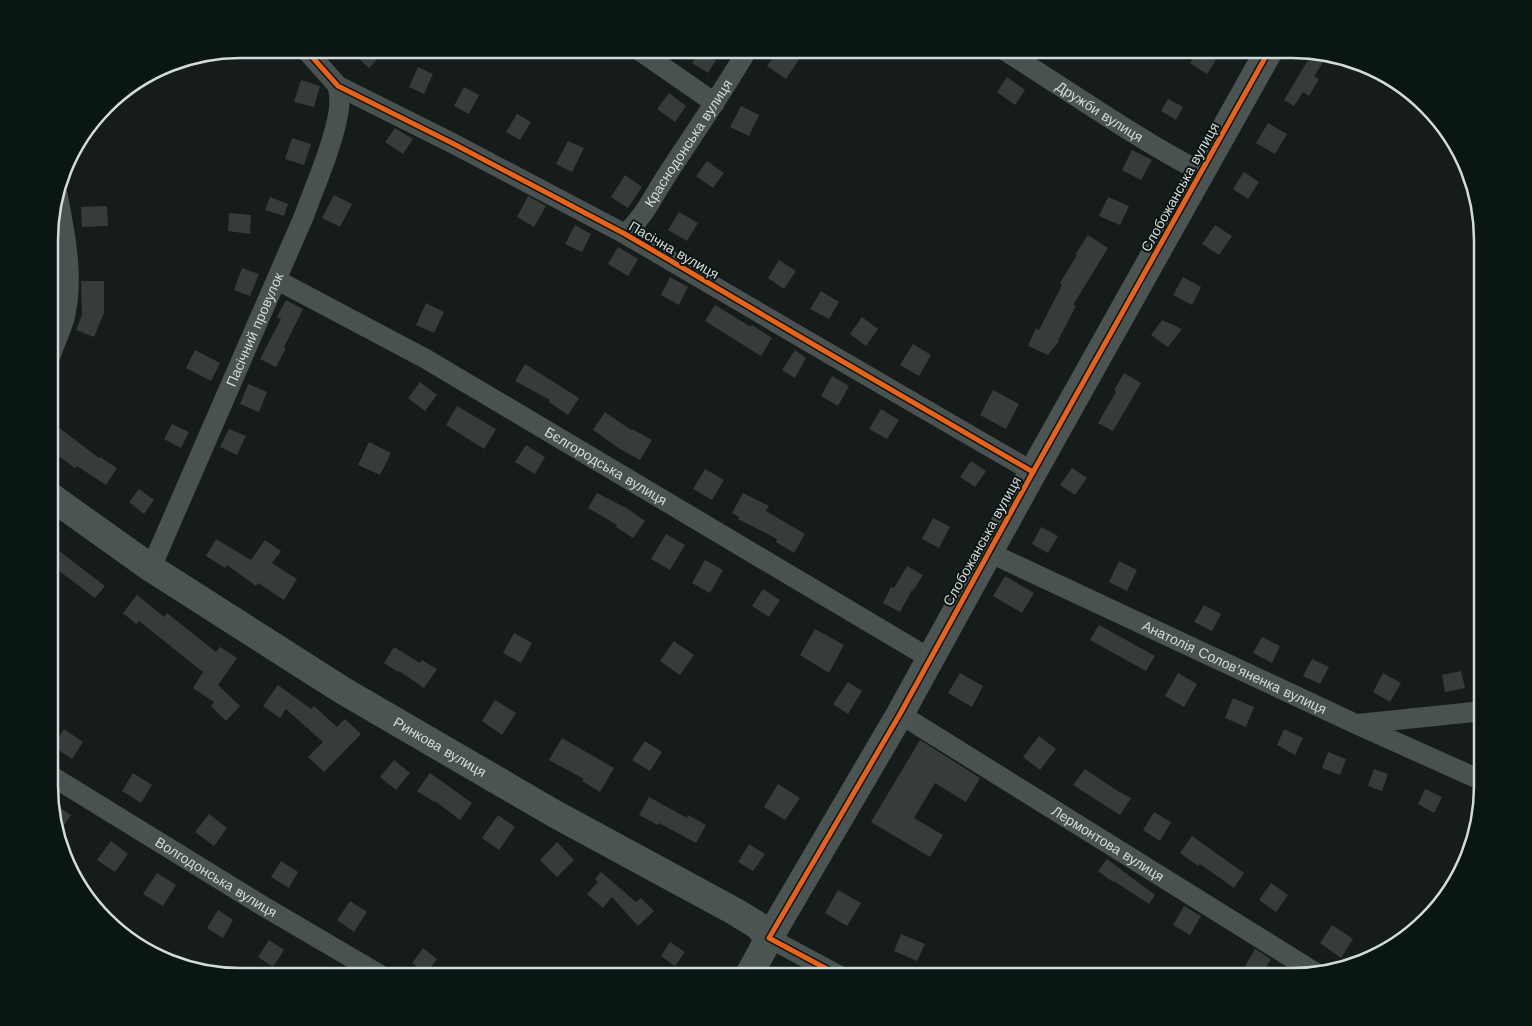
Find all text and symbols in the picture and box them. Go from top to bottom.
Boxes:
street label: Краснодонська вулиця [641,76,735,210]
street label: Дружби вулиця [1053,78,1146,145]
street label: Слобожанська вулиця [1138,120,1222,254]
street label: Пасічна вулиця [626,218,722,282]
street label: Пасічний провулок [223,269,287,389]
street label: Бєлгородська вулиця [542,423,670,508]
street label: Слобожанська вулиця [940,474,1024,608]
street label: Анатолія Солов'яненка вулиця [1140,617,1329,717]
street label: Ринкова вулиця [391,714,489,780]
street label: Лермонтова вулиця [1049,803,1167,884]
street label: Волгодонська вулиця [152,834,280,920]

